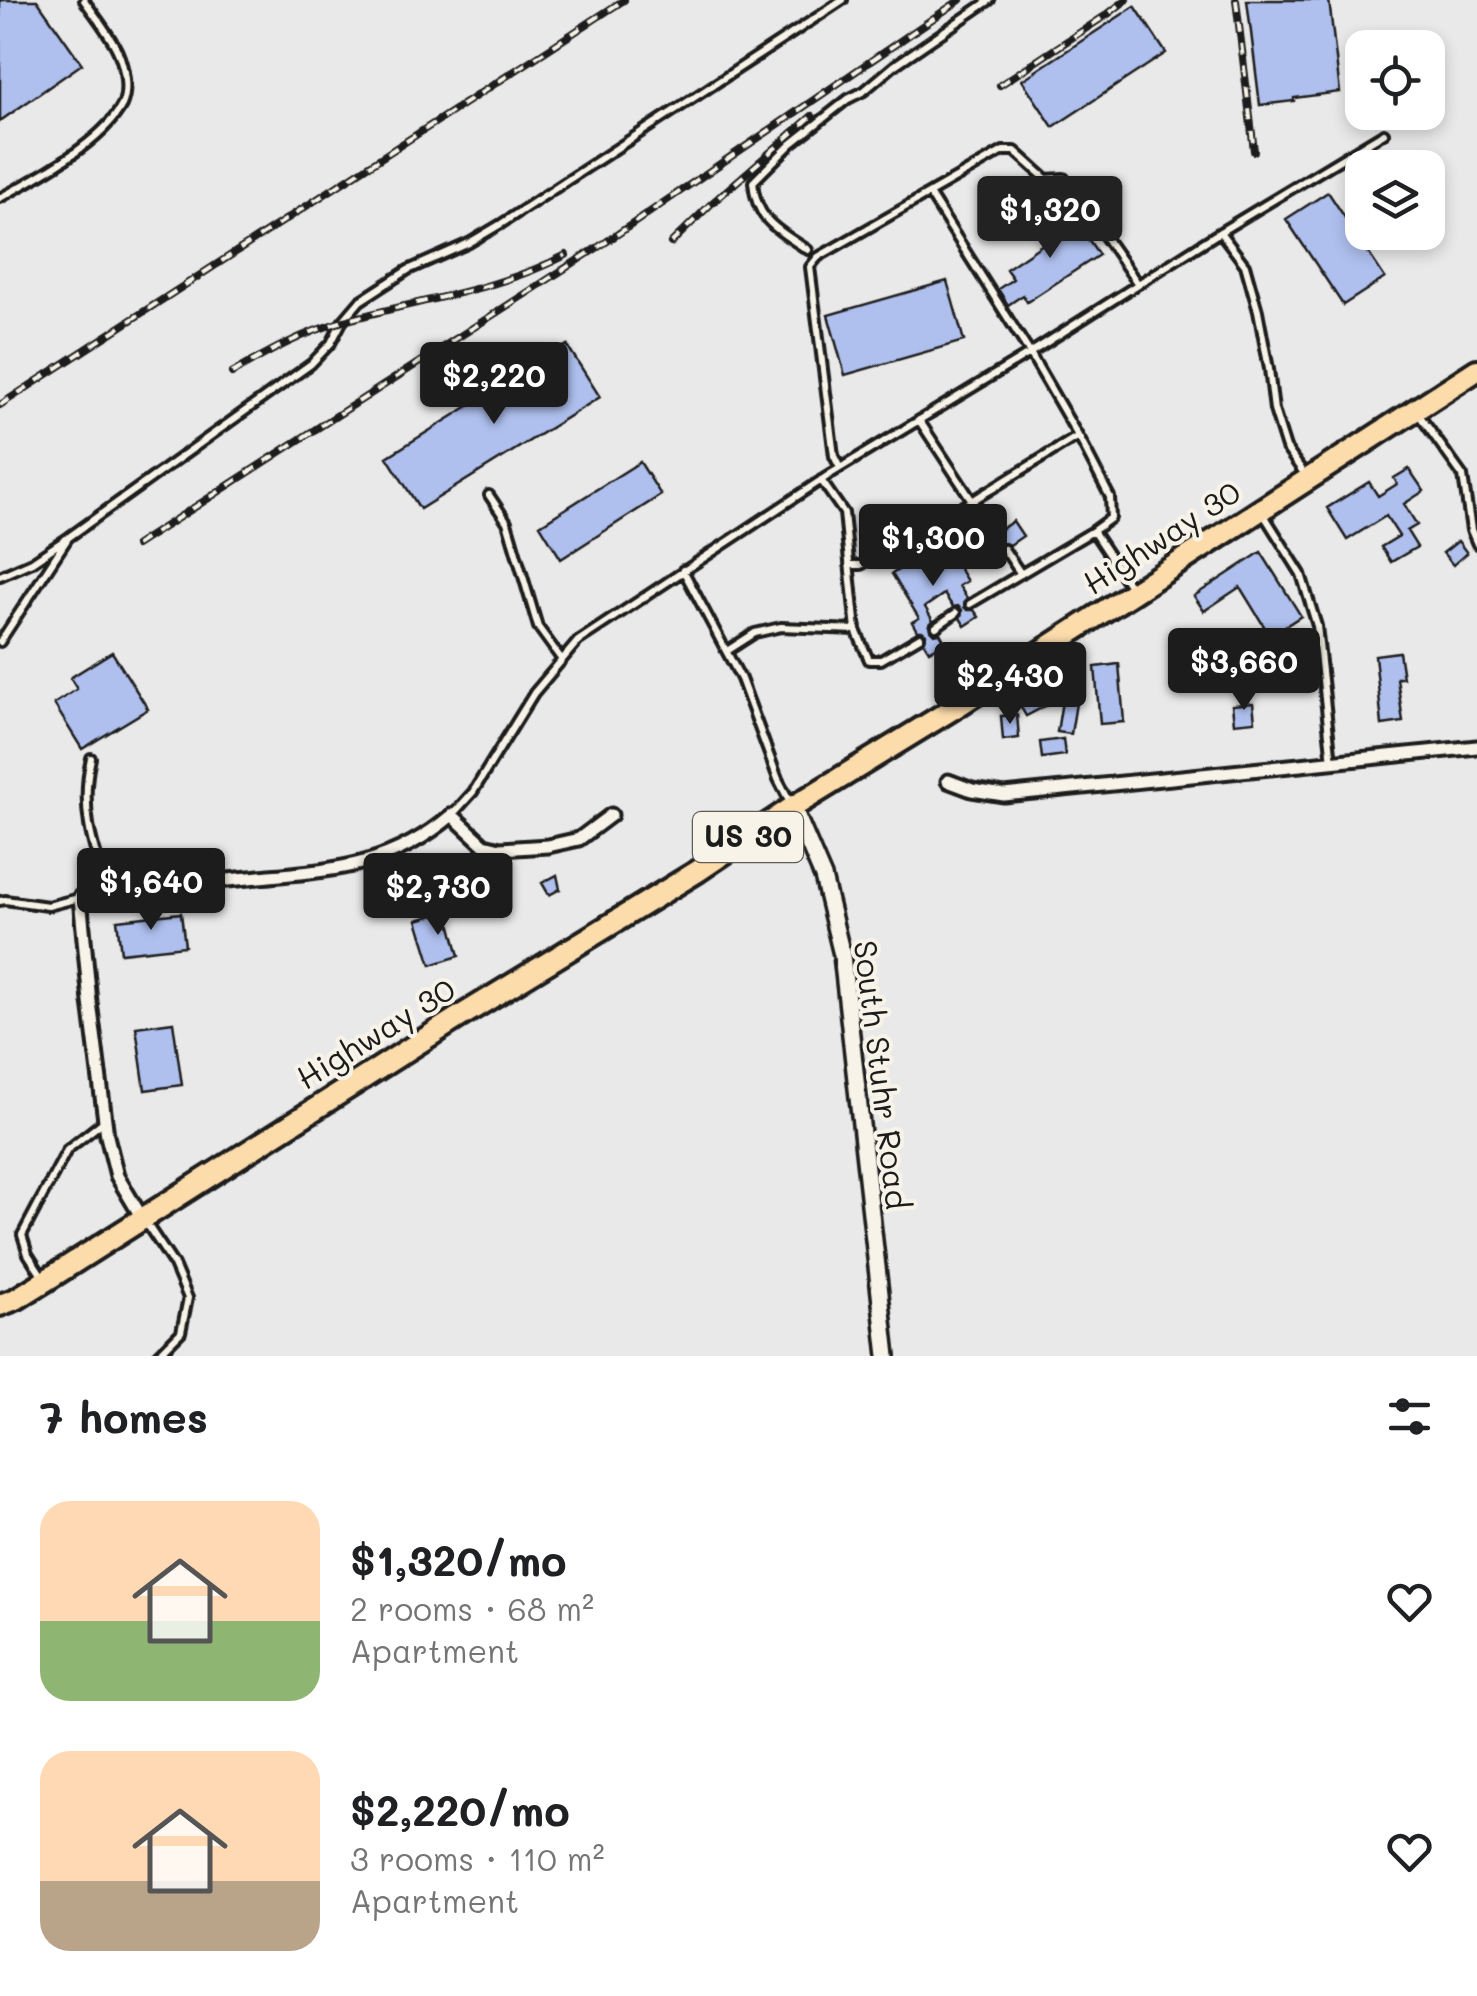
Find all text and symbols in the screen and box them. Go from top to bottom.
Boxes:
map controls [1345,30,1445,250]
button: locate [1345,30,1445,130]
button: layers [1345,150,1445,250]
pin: $1,320 [969,176,1131,261]
text: $1,320 [999,187,1101,229]
pin: $2,220 [413,342,575,427]
text: $2,220 [442,353,546,395]
street label: Highway 30 [1074,470,1248,604]
pin: $1,300 [852,504,1014,589]
text: $1,300 [881,515,985,557]
pin: $3,660 [1163,628,1325,713]
text: $3,660 [1190,639,1298,681]
pin: $2,430 [929,642,1091,727]
text: $2,430 [956,653,1064,695]
road number: US 30 [693,812,803,862]
pin: $1,640 [70,848,232,933]
pin: $2,730 [357,853,519,938]
text: $1,640 [99,859,203,901]
text: $2,730 [385,864,491,906]
street label: South Stuhr Road [846,938,920,1212]
street label: Highway 30 [288,967,463,1099]
text: 7 homes [40,1389,208,1444]
icon: filters [1382,1389,1437,1444]
text: $1,320/mo [350,1532,567,1587]
icon: home [120,1541,240,1661]
icon: heart [1382,1574,1437,1629]
text: 2 rooms · 68 m² [350,1587,594,1629]
text: Apartment [350,1629,519,1671]
text: $2,220/mo [350,1782,570,1837]
icon: home [120,1791,240,1911]
icon: heart [1382,1824,1437,1879]
text: 3 rooms · 110 m² [350,1837,605,1879]
text: Apartment [350,1879,519,1921]

